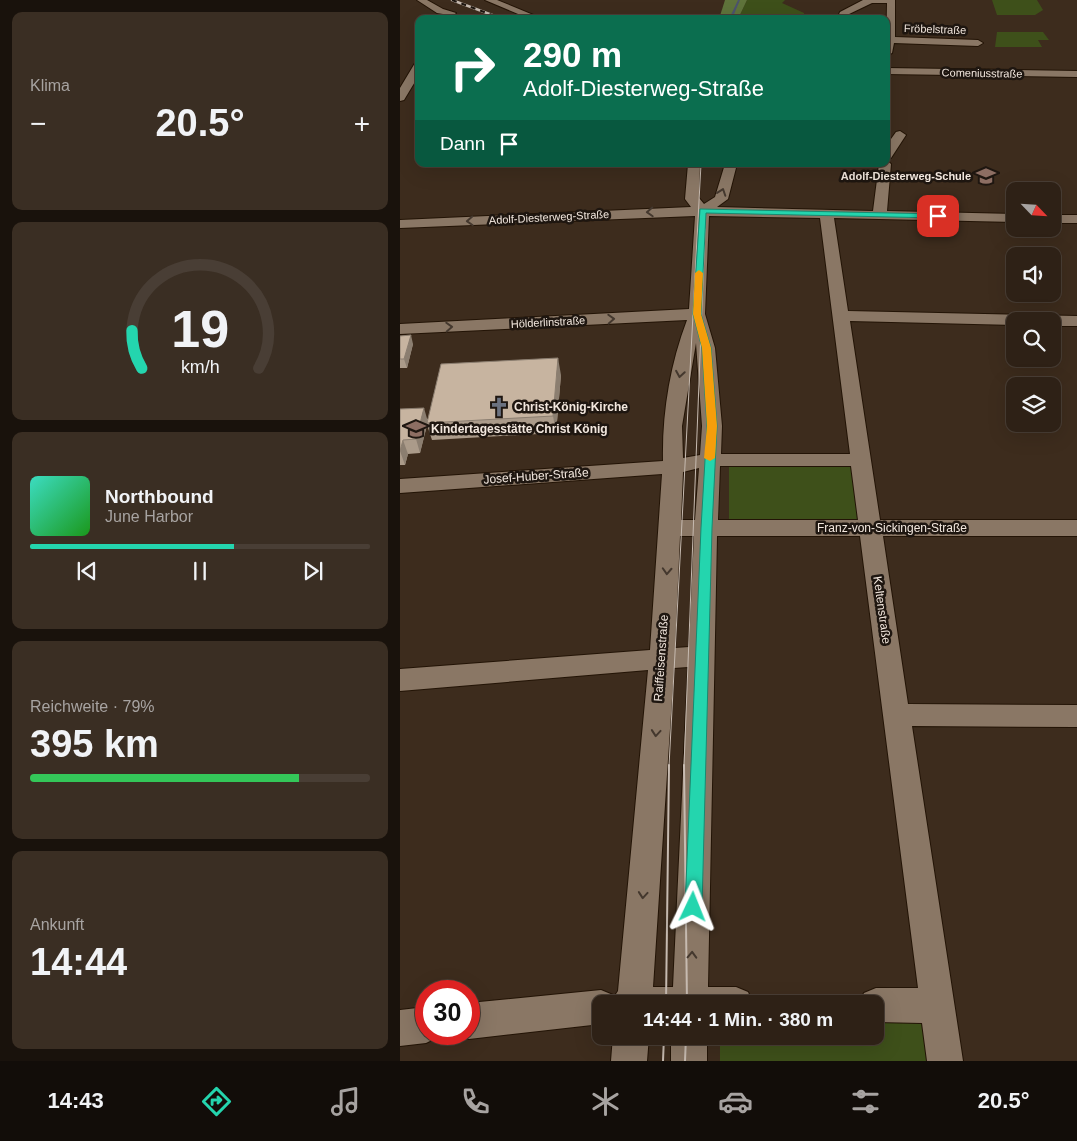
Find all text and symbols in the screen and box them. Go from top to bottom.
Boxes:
street label: Fröbelstraße [904,22,966,36]
icon: right [440,35,505,100]
text: 290 m [523,35,622,74]
street label: Comeniusstraße [942,66,1022,80]
text: Adolf-Diesterweg-Straße [523,76,764,101]
text: Klima [30,77,70,94]
text: 20.5° [155,102,245,144]
text: − [30,108,46,139]
text: + [354,108,370,139]
icon: arrive [495,130,523,158]
text: Dann [440,133,485,154]
school or university icon: Adolf-Diesterweg-Schule [975,165,997,187]
place label: Adolf-Diesterweg-Schule [841,170,971,182]
north arrow [1006,182,1061,238]
map controls [1006,182,1061,432]
one-way arrow [717,188,727,196]
pin [917,195,959,237]
icon: arrive [924,202,952,230]
one-way arrow [645,207,653,218]
street label: Adolf-Diesterweg-Straße [489,208,609,226]
one-way arrow [466,215,474,226]
button: sound [1006,247,1061,302]
text: 19 [171,300,229,358]
button: search [1006,312,1061,367]
one-way arrow [607,313,615,324]
street label: Hölderlinstraße [510,314,586,330]
one-way arrow [445,321,453,332]
text: km/h [181,357,219,377]
one-way arrow [676,370,686,379]
button: layers [1006,377,1061,432]
church icon: Christ-König-Kirche [488,396,510,418]
place label: Christ-König-Kirche [514,400,628,414]
school or university icon: Kindertagesstätte Christ König [405,418,427,440]
place label: Kindertagesstätte Christ König [431,422,608,436]
street label: Josef-Huber-Straße [483,465,589,487]
text: Northbound [105,486,214,507]
text: June Harbor [105,508,193,525]
street label: Franz-von-Sickingen-Straße [817,521,967,535]
icon: previous [73,557,101,585]
icon: pause [186,557,214,585]
icon: next [299,557,327,585]
one-way arrow [661,567,672,575]
street label: Keltenstraße [870,575,894,645]
street label: Raiffeisenstraße [651,614,671,702]
text: Reichweite · 79% [30,698,155,715]
text: 395 km [30,723,159,765]
one-way arrow [651,729,662,737]
position arrow [666,880,718,932]
one-way arrow [637,891,648,899]
text: Ankunft [30,916,84,933]
text: 14:44 [30,941,127,983]
one-way arrow [687,950,697,958]
speed limit sign: 30 [415,980,480,1045]
text: 14:44 · 1 Min. · 380 m [643,1009,833,1030]
icon: directions [199,1084,234,1119]
icon: music [328,1084,363,1119]
icon: phone [458,1084,493,1119]
icon: climate [588,1084,623,1119]
icon: car [718,1084,753,1119]
icon: filters [848,1084,883,1119]
text: 14:43 [47,1088,104,1113]
text: 20.5° [978,1088,1029,1113]

